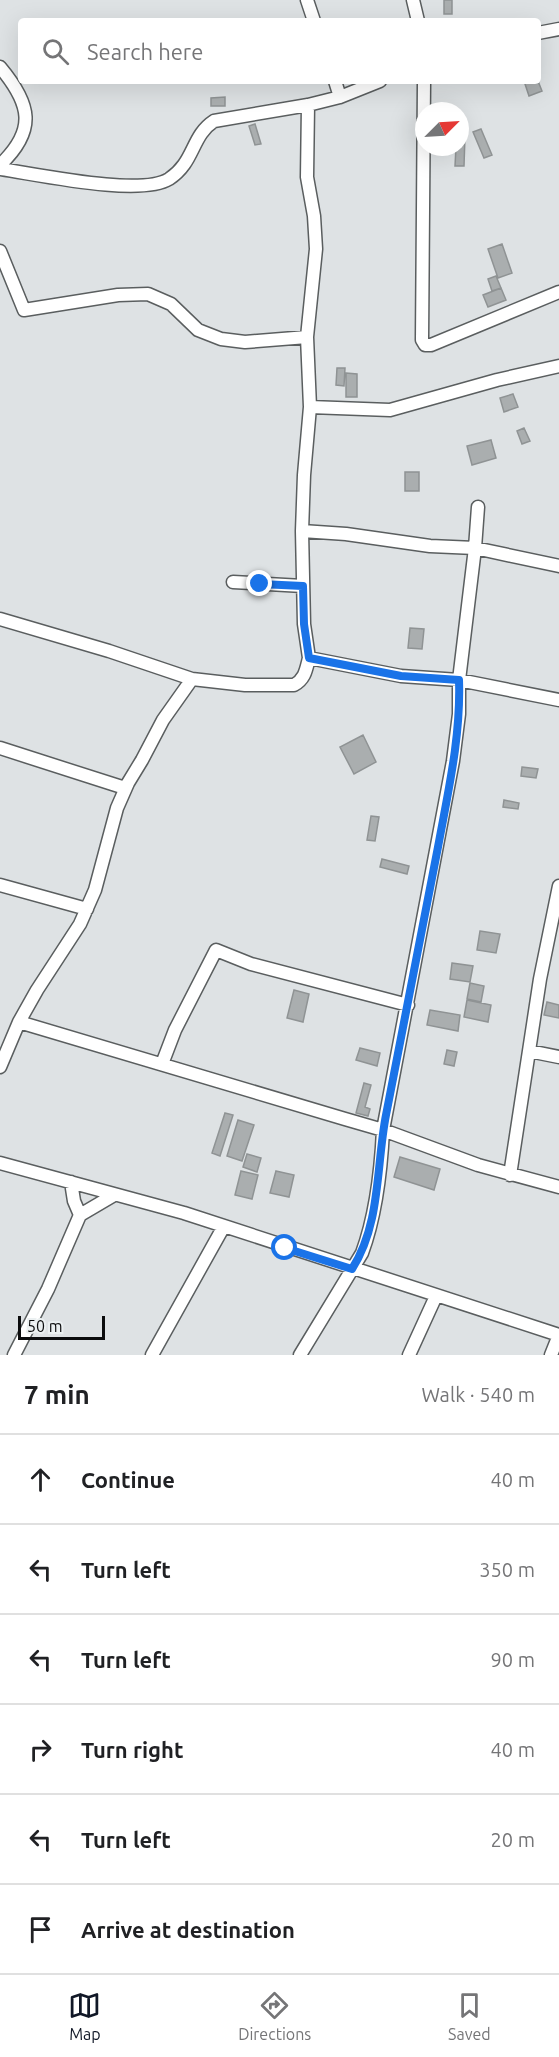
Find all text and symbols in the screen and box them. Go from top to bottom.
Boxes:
search box [18,18,541,84]
icon: search [39,35,72,68]
text: Search here [87,39,203,64]
north arrow [415,102,469,156]
route end [246,570,272,596]
route start [271,1234,297,1260]
scale bar [18,1313,105,1340]
text: 50 m [27,1317,63,1335]
text: 7 min [24,1380,90,1409]
text: Walk · 540 m [422,1383,535,1406]
icon: ahead [24,1463,57,1496]
text: Continue [81,1467,175,1492]
text: 40 m [491,1468,535,1491]
icon: left [24,1553,57,1586]
text: Turn left [81,1557,171,1582]
text: 350 m [479,1558,535,1581]
icon: left [24,1643,57,1676]
text: Turn left [81,1647,171,1672]
text: 90 m [491,1648,535,1671]
icon: right [24,1733,57,1766]
text: Turn right [81,1737,183,1762]
text: 40 m [491,1738,535,1761]
icon: left [24,1823,57,1856]
text: Turn left [81,1827,171,1852]
text: 20 m [491,1828,535,1851]
icon: arrive [24,1913,57,1946]
text: Arrive at destination [81,1917,295,1942]
tab: Map [68,1989,101,2043]
tab: Directions [238,1989,311,2043]
tab: Saved [448,1989,491,2043]

